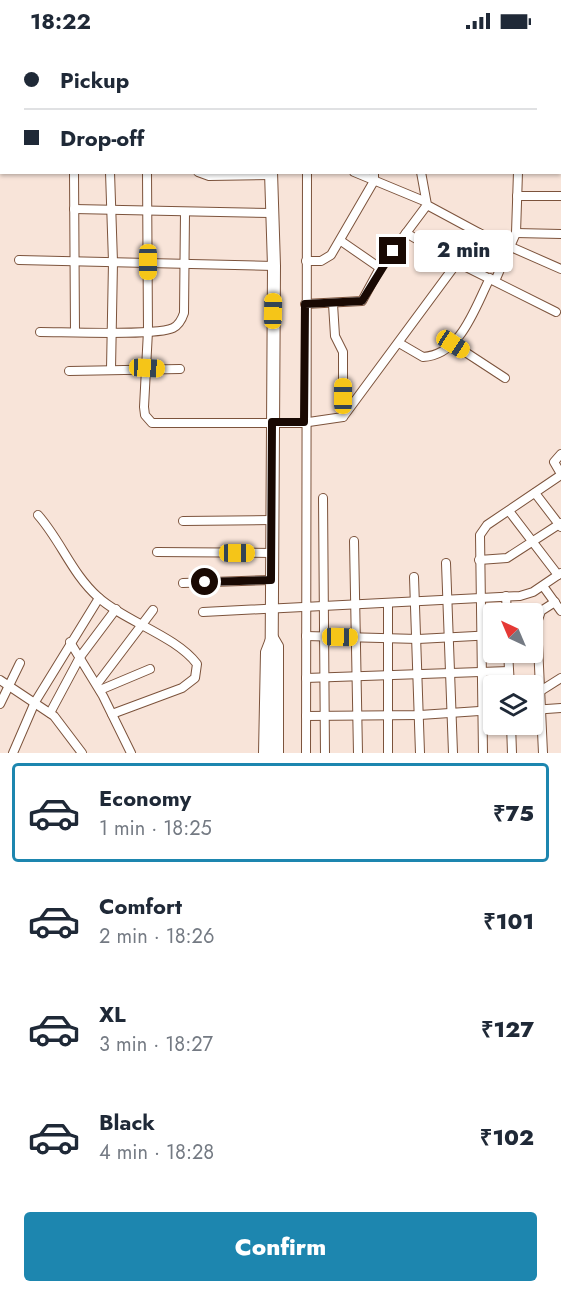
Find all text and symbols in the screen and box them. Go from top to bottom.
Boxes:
text: 18:22 [30,5,91,37]
text: Pickup [60,64,129,96]
text: Drop-off [60,122,144,154]
callout: 2 min [414,230,513,272]
text: 2 min [437,236,490,265]
route end [379,237,406,264]
car [139,244,157,280]
car [264,293,282,329]
car [433,327,473,361]
car [129,358,165,378]
car [334,378,352,414]
car [219,544,255,562]
route start [191,568,218,595]
north arrow [483,603,543,663]
map controls [483,603,543,735]
car [322,628,358,646]
button: layers [483,675,543,735]
text: Economy [99,782,191,814]
icon: car [27,786,81,840]
text: ₹75 [493,797,534,829]
text: 1 min · 18:25 [99,814,212,843]
text: Comfort [99,890,182,922]
icon: car [27,894,81,948]
text: ₹101 [483,905,534,937]
text: 2 min · 18:26 [99,922,215,951]
text: XL [99,998,126,1030]
icon: car [27,1002,81,1056]
text: ₹127 [481,1013,534,1045]
text: 3 min · 18:27 [99,1030,213,1059]
text: Black [99,1106,155,1138]
icon: car [27,1110,81,1164]
text: ₹102 [480,1121,534,1153]
text: 4 min · 18:28 [99,1138,214,1167]
button: Confirm [24,1212,537,1281]

